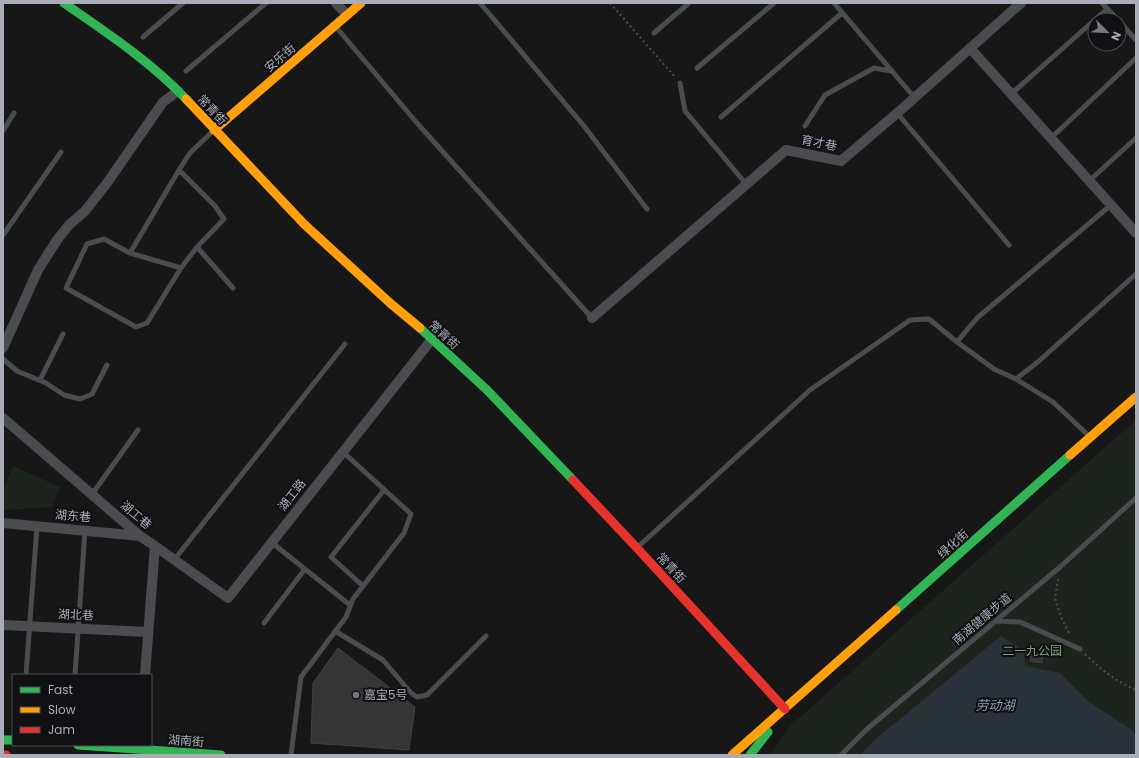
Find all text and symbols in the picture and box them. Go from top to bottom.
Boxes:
north arrow [1087,12,1127,52]
text: N [1107,29,1125,43]
street label: 安乐街 [261,39,299,76]
street label: 常青街 [194,91,231,129]
street label: 育才巷 [800,131,838,154]
street label: 常青街 [425,316,463,353]
street label: 湖工路 [274,475,309,514]
street label: 湖工巷 [117,497,156,533]
street label: 湖东巷 [54,505,92,526]
street label: 绿化街 [934,525,972,562]
street label: 常青街 [653,549,690,587]
street label: 南湖健康步道 [949,589,1015,648]
street label: 湖北巷 [58,605,94,624]
park label: 二一九公园 [1002,642,1062,659]
legend [12,674,152,746]
text: Fast [48,681,73,698]
place label: 嘉宝5号 [364,686,408,703]
marker: 嘉宝5号 [351,690,361,700]
water label: 劳动湖 [975,696,1016,715]
text: Slow [48,701,76,718]
text: Jam [48,721,75,738]
street label: 湖南街 [167,731,205,750]

